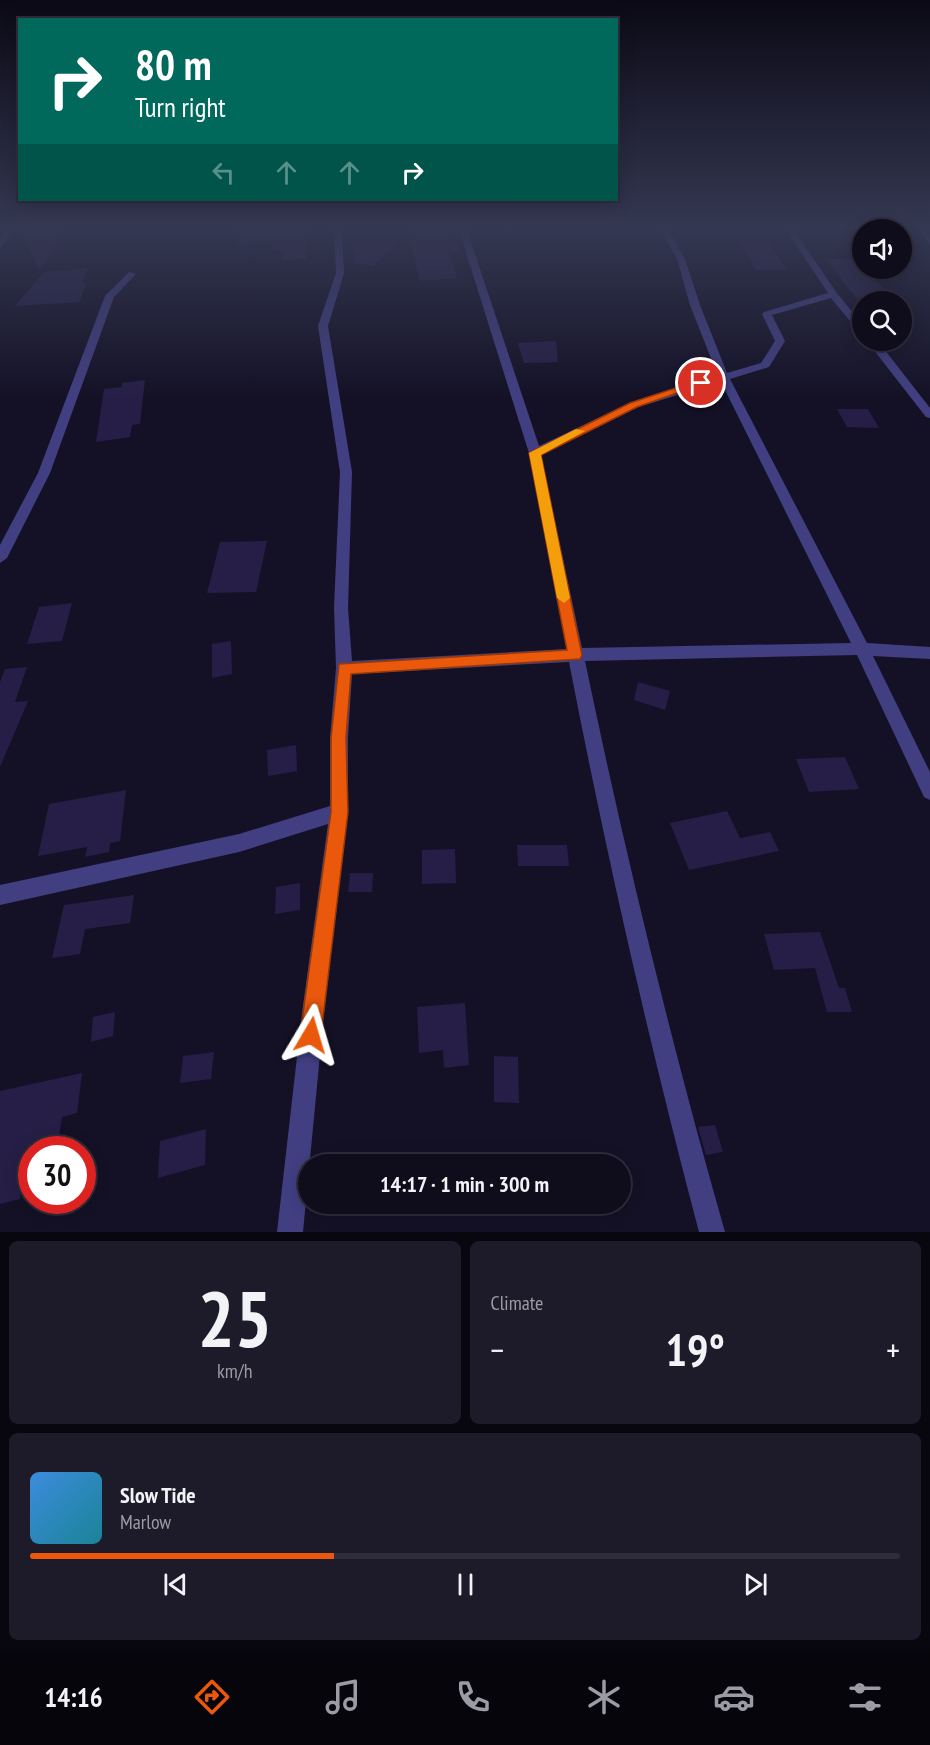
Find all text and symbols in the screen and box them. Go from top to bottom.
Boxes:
text: 80 m [135,37,212,92]
icon: right [36,42,114,120]
text: Turn right [135,90,226,124]
icon: left [207,156,240,189]
icon: ahead [270,156,303,189]
icon: ahead [333,156,366,189]
icon: right [396,156,429,189]
map controls [852,219,912,351]
button: sound [852,219,912,279]
button: search [852,291,912,351]
pin [675,357,726,408]
icon: arrive [684,366,717,399]
position arrow [279,1003,343,1067]
speed limit sign: 30 [18,1136,96,1214]
text: 14:17 · 1 min · 300 m [380,1170,549,1198]
text: 25 [197,1268,272,1369]
text: Climate [491,1290,543,1316]
text: 19° [666,1320,725,1378]
text: − [491,1328,504,1371]
text: + [886,1328,900,1371]
text: km/h [217,1358,252,1384]
text: Slow Tide [120,1481,196,1509]
text: Marlow [120,1509,171,1535]
icon: previous [159,1568,192,1601]
icon: pause [449,1568,482,1601]
icon: next [739,1568,772,1601]
icon: directions [191,1676,233,1718]
icon: music [322,1676,364,1718]
icon: phone [452,1676,494,1718]
icon: climate [583,1676,625,1718]
icon: car [713,1676,755,1718]
icon: filters [844,1676,886,1718]
text: 14:16 [44,1680,103,1714]

